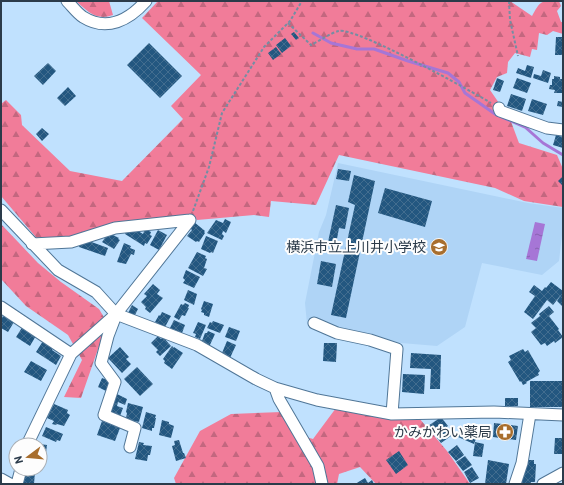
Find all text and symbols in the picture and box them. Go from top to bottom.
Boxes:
school or university icon: 横浜市立上川井小学校 [429,237,449,257]
place label: 横浜市立上川井小学校 [286,238,426,255]
pharmacy icon: かみかわい薬局 [495,422,515,442]
place label: かみかわい薬局 [394,423,492,440]
north arrow [8,437,48,477]
text: N [11,455,25,465]

